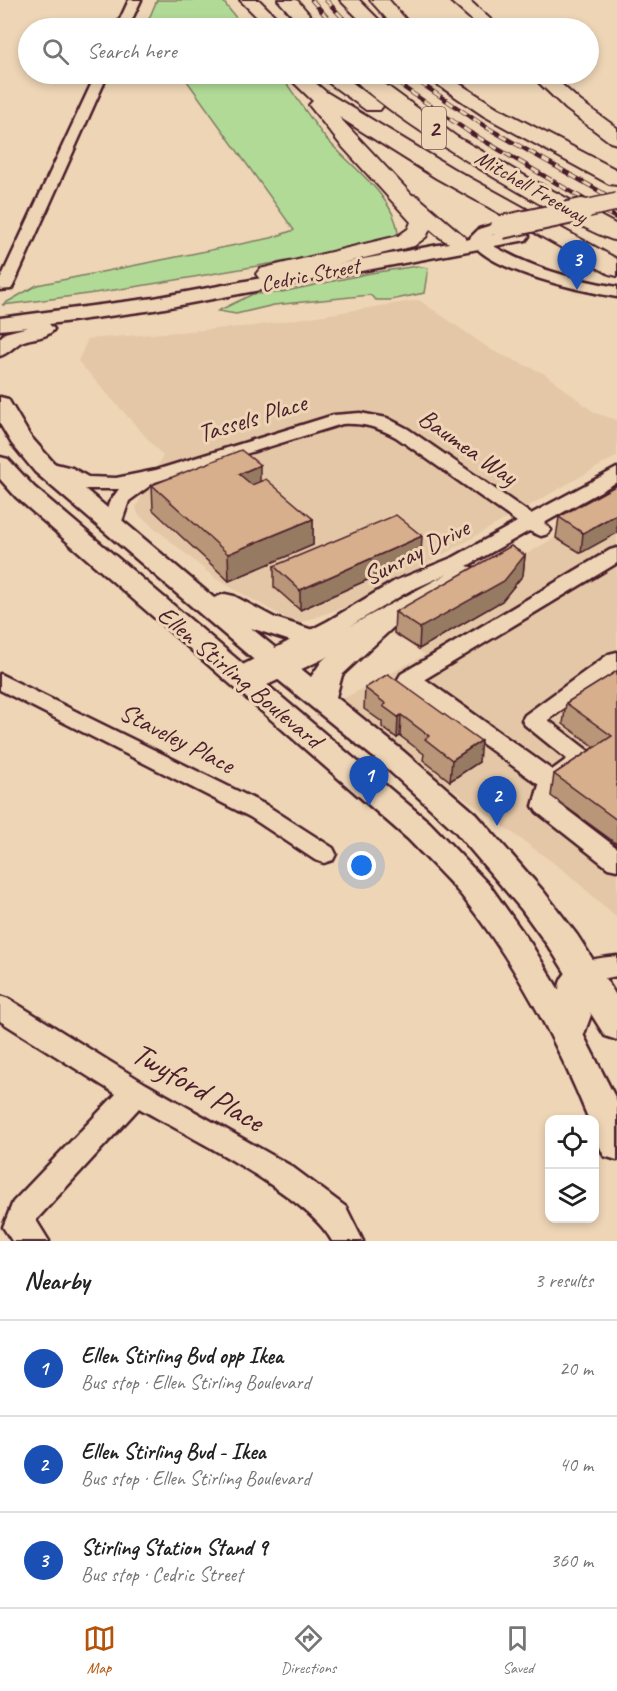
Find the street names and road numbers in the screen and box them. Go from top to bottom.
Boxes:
road number: 2 [422,107,446,149]
street label: Mitchell Freeway [470,144,593,231]
street label: Cedric Street [258,251,364,298]
street label: Tassels Place [194,385,313,450]
street label: Baumea Way [412,401,526,494]
street label: Sunray Drive [357,510,477,593]
street label: Ellen Stirling Boulevard [151,598,332,758]
street label: Staveley Place [114,695,241,782]
street label: Twyford Place [124,1033,274,1143]

